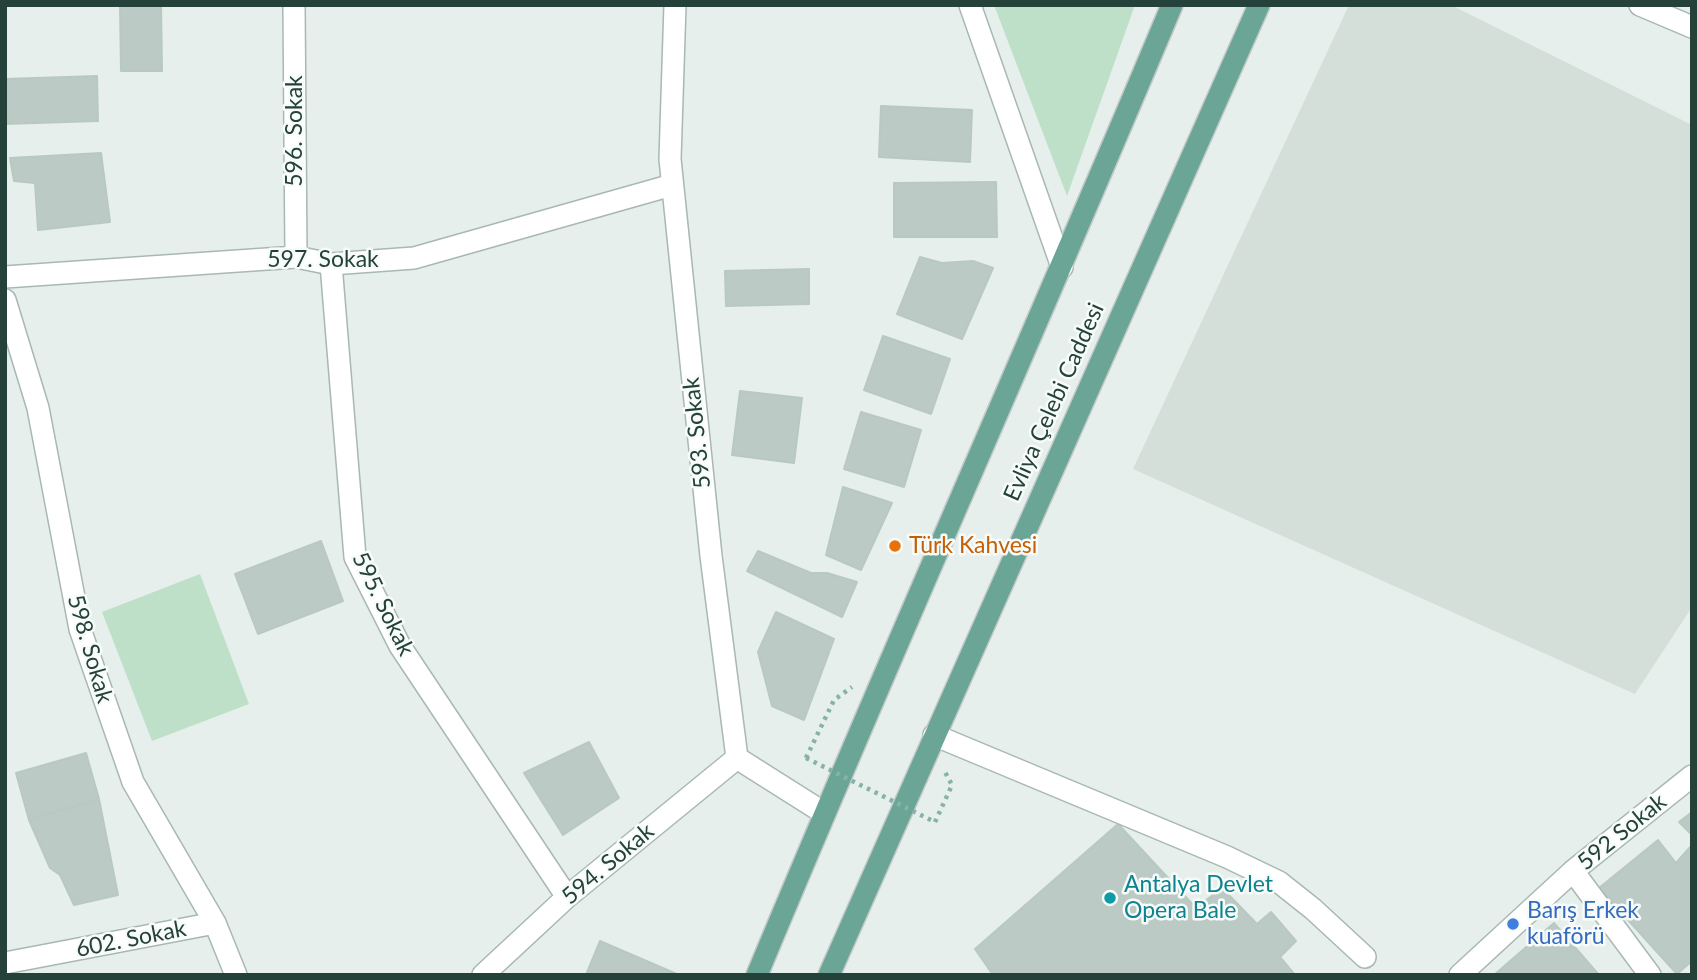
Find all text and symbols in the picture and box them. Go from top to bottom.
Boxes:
street label: 596. Sokak [281,75,309,187]
street label: 597. Sokak [267,246,379,274]
street label: Evliya Çelebi Caddesi [998,299,1110,505]
street label: 593. Sokak [677,376,717,490]
place label: Türk Kahvesi [909,532,1037,560]
marker: Türk Kahvesi [887,538,903,554]
street label: 595. Sokak [346,548,420,660]
street label: 598. Sokak [61,592,119,706]
street label: 592 Sokak [1572,788,1672,876]
street label: 594. Sokak [556,818,660,910]
place label: Antalya Devlet Opera Bale [1124,871,1273,925]
marker: Antalya Devlet Opera Bale [1102,890,1118,906]
place label: Barış Erkek kuaförü [1527,897,1639,951]
street label: 602. Sokak [74,915,188,963]
marker: Barış Erkek kuaförü [1505,916,1521,932]

